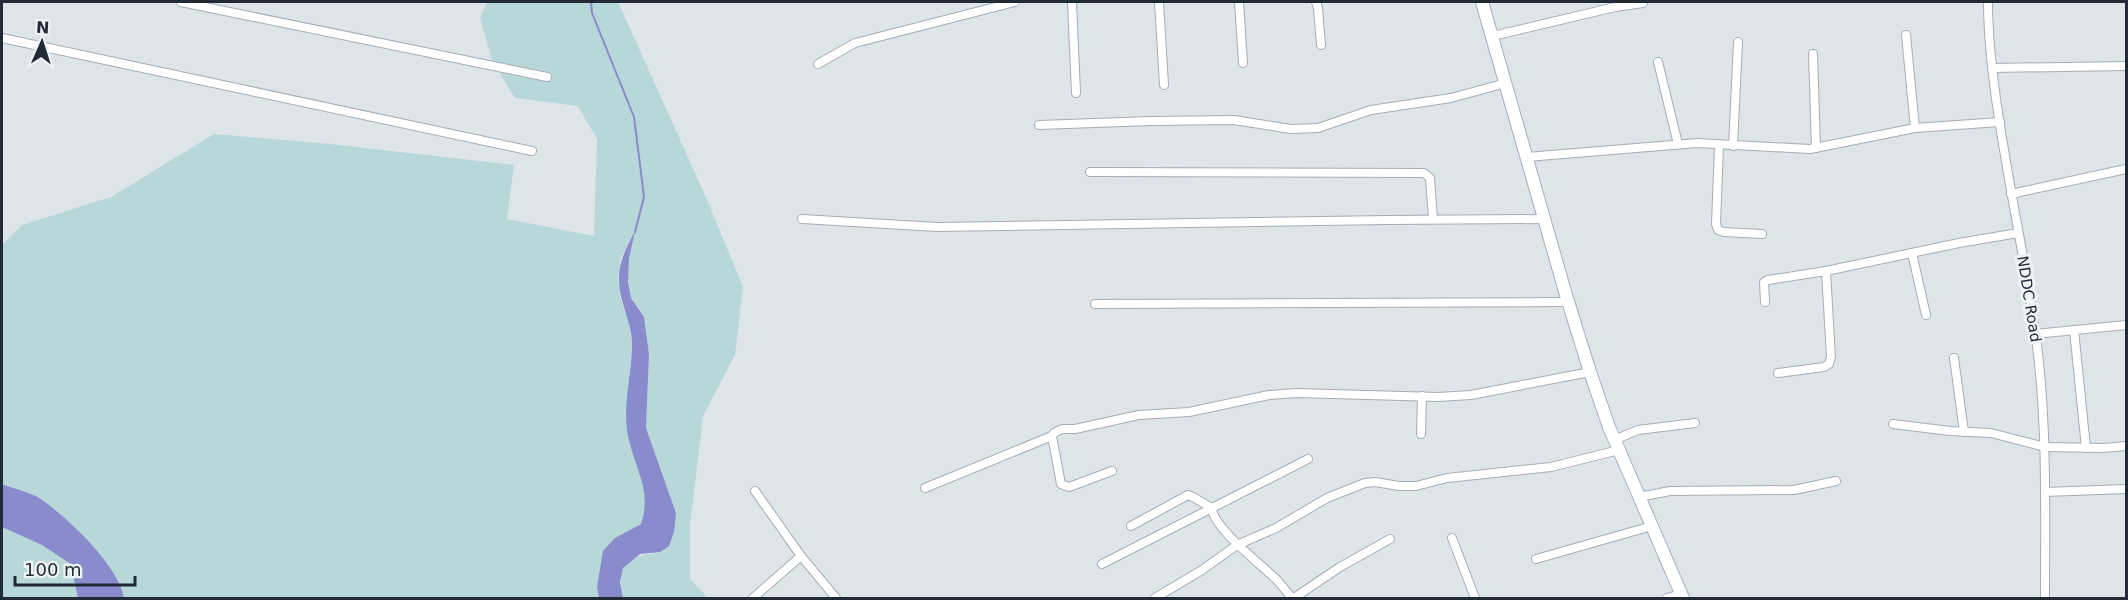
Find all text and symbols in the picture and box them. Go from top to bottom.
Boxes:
north arrow [12,12,72,72]
text: N [36,18,50,37]
street label: NDDC Road [2013,255,2045,343]
scale bar [15,549,135,587]
text: 100 m [24,559,82,580]

